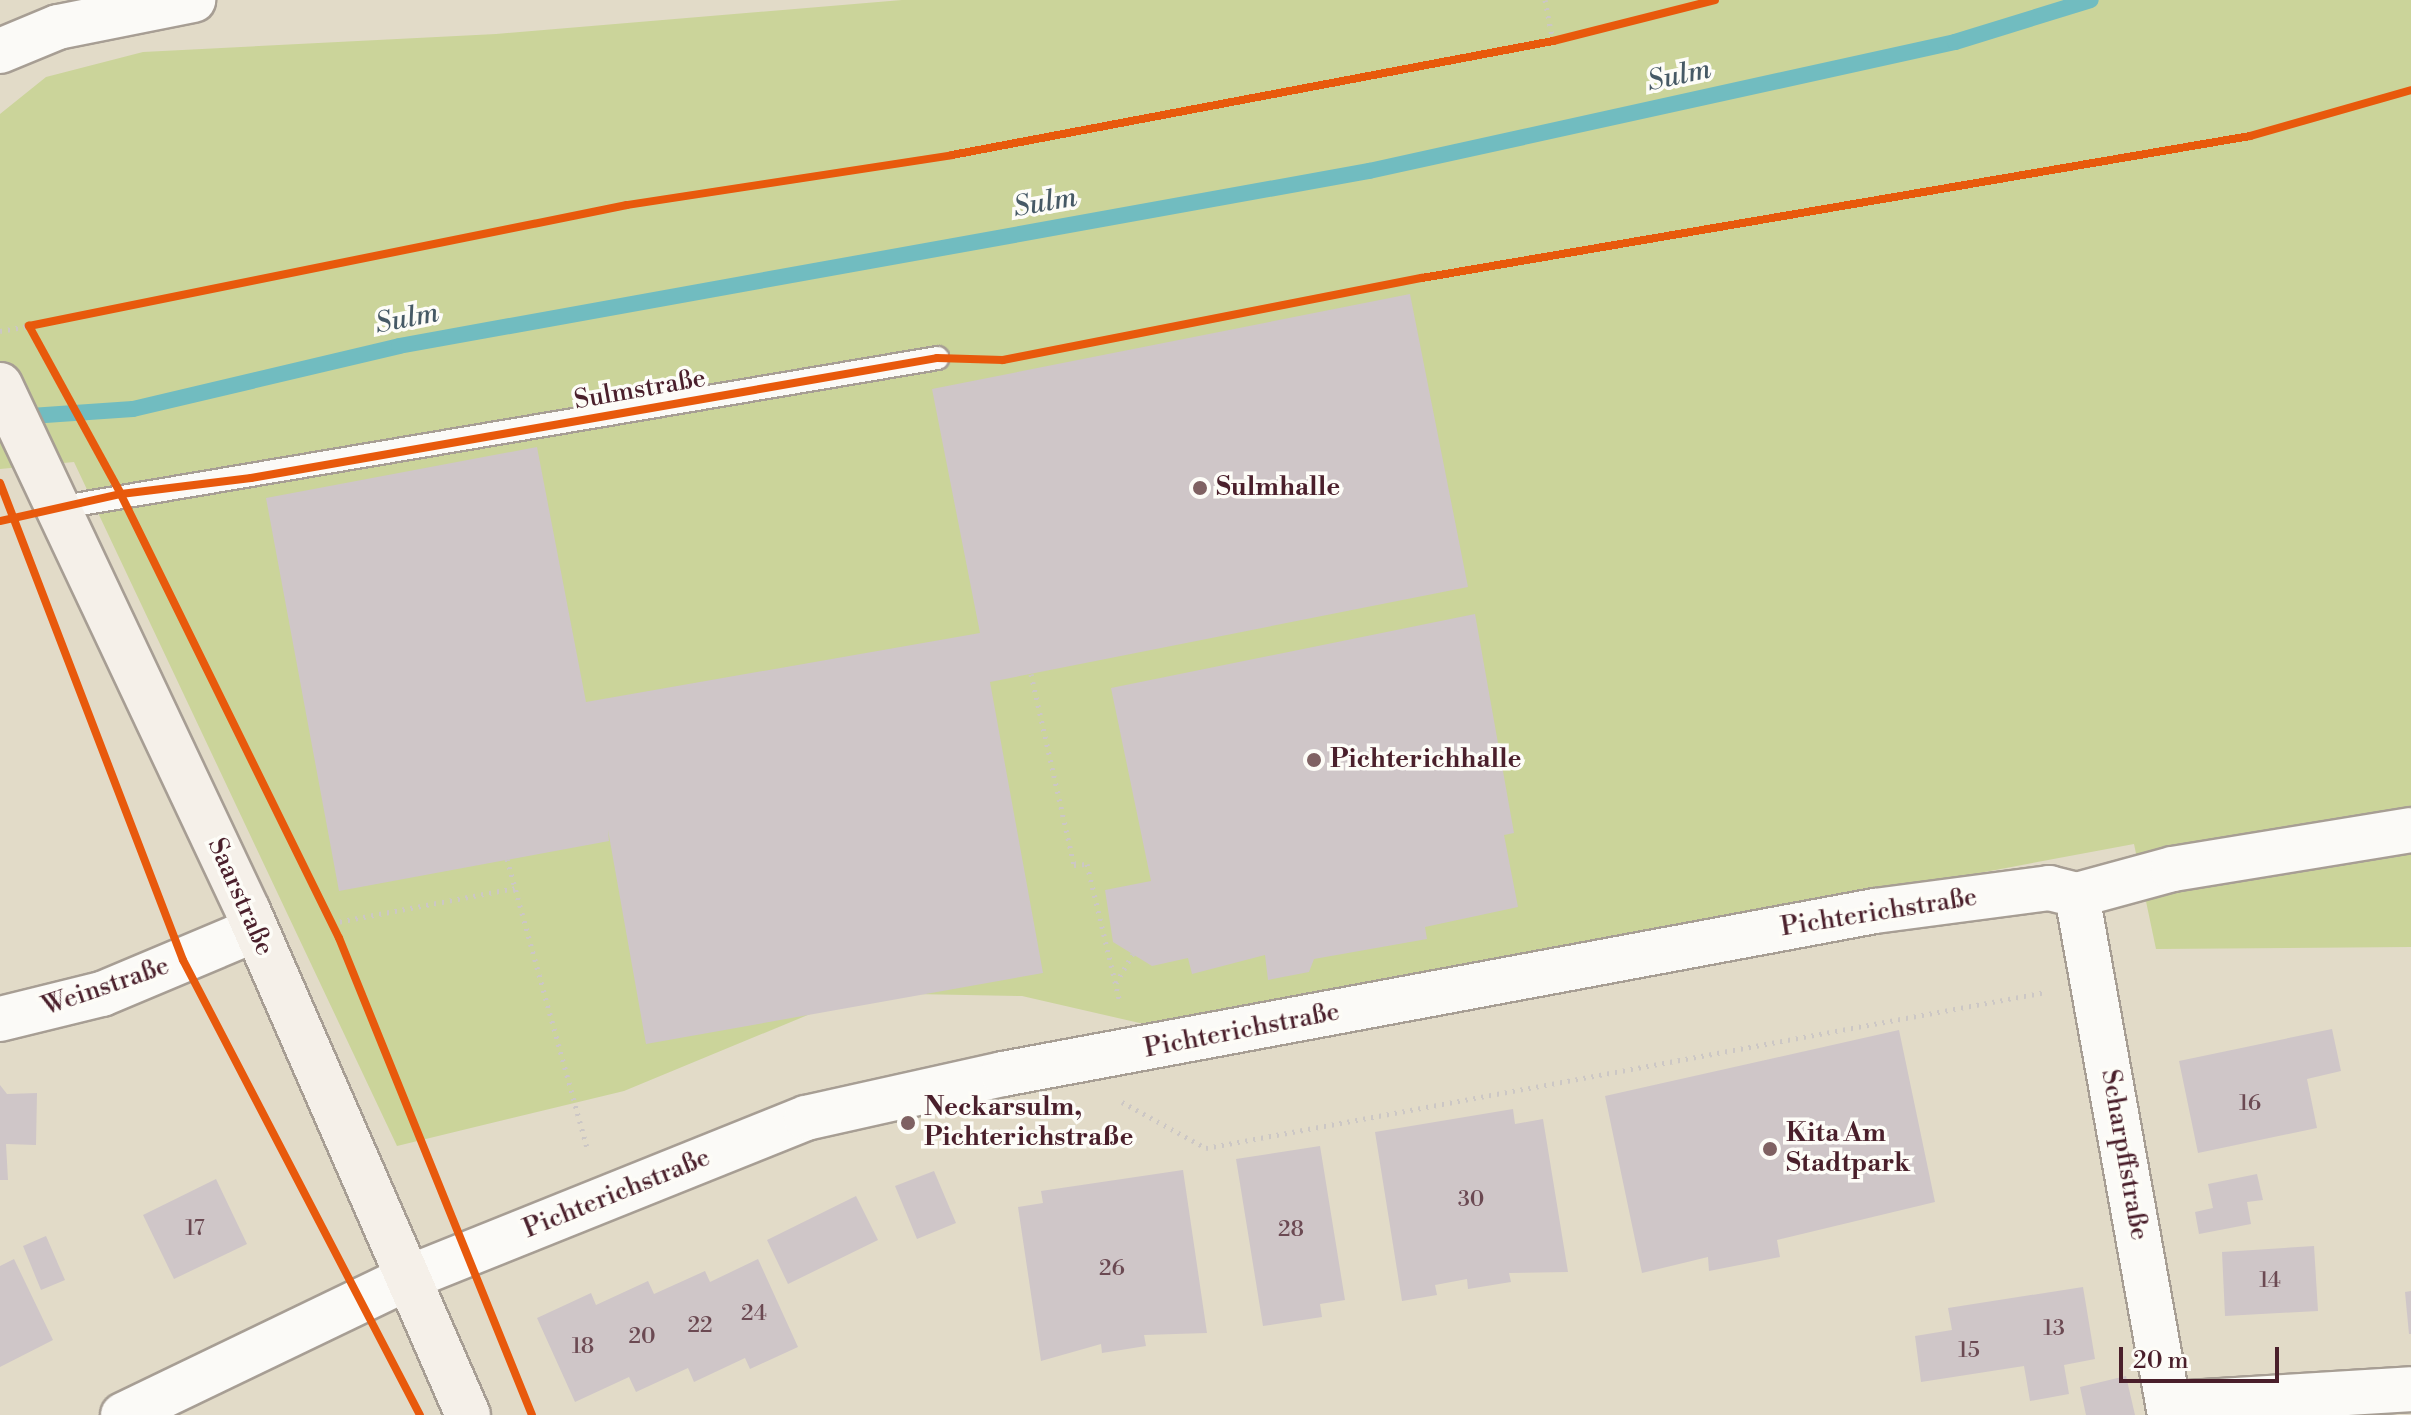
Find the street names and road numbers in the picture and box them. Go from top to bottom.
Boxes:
street label: Sulmstraße [572,363,708,417]
street label: Saarstraße [200,833,280,961]
street label: Pichterichstraße [1779,882,1979,944]
street label: Weinstraße [39,951,173,1023]
street label: Pichterichstraße [1142,997,1342,1065]
street label: Scharpffstraße [2094,1067,2154,1243]
street label: Pichterichstraße [519,1142,715,1246]

